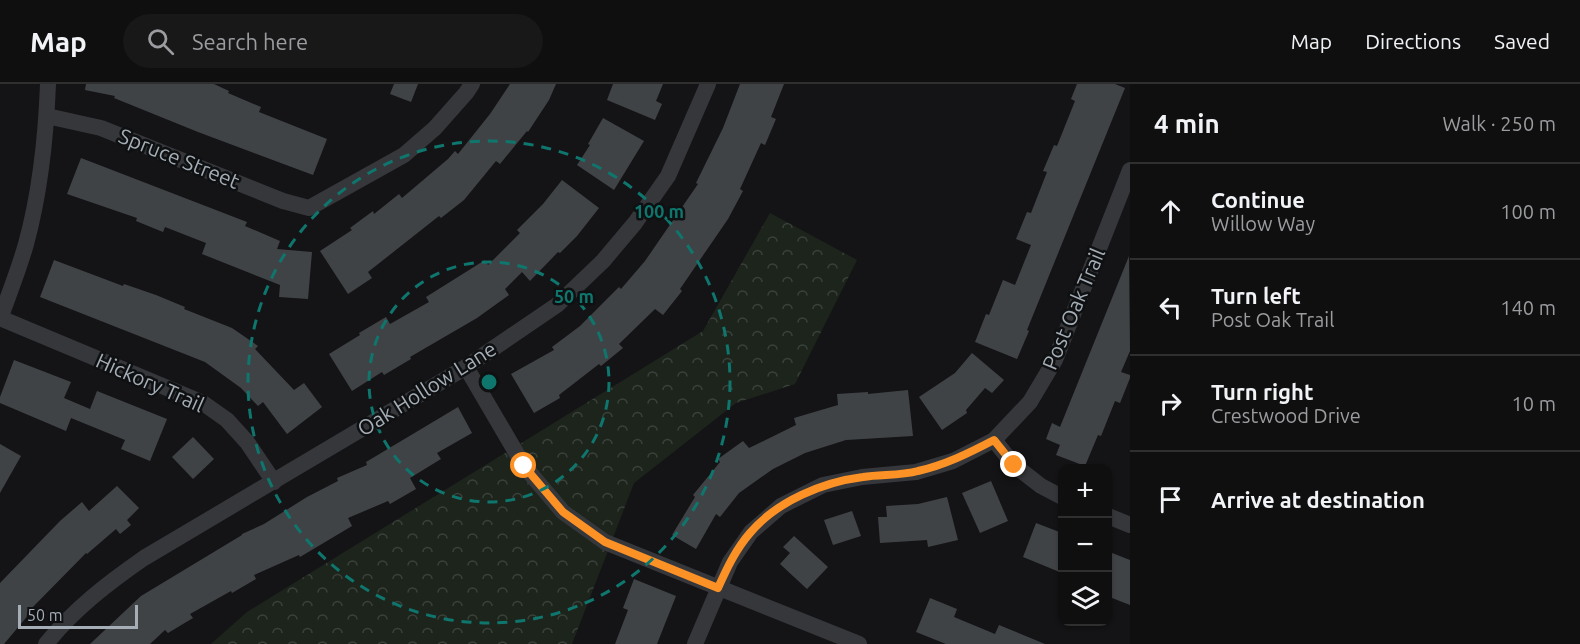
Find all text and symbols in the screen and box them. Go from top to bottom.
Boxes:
search box [123,14,543,68]
icon: search [144,25,177,58]
text: Map [30,26,87,57]
text: Search here [192,29,308,54]
text: Map [1291,29,1332,53]
text: Directions [1365,29,1461,53]
text: Saved [1494,29,1550,53]
text: 4 min [1154,109,1220,138]
text: Walk · 250 m [1443,112,1556,135]
street label: Spruce Street [116,123,243,193]
text: Continue [1211,187,1305,212]
icon: ahead [1154,195,1187,228]
text: 100 m [1500,200,1556,223]
text: 100 m [634,201,684,221]
text: Willow Way [1211,212,1315,235]
street label: Post Oak Trail [1037,244,1109,373]
text: Turn left [1211,283,1301,308]
text: 50 m [554,286,594,306]
icon: left [1154,291,1187,324]
text: 140 m [1500,296,1556,319]
text: Post Oak Trail [1211,308,1334,331]
street label: Oak Hollow Lane [353,336,500,440]
street label: Hickory Trail [93,348,208,417]
centre of rings [479,372,499,392]
text: Turn right [1211,379,1313,404]
icon: right [1154,387,1187,420]
text: 10 m [1512,392,1556,415]
text: Crestwood Drive [1211,404,1361,427]
route end [1000,451,1026,477]
route start [510,452,536,478]
map controls [1058,464,1112,626]
button: + [1058,464,1112,518]
icon: arrive [1154,483,1187,516]
text: Arrive at destination [1211,487,1425,512]
button: − [1058,518,1112,572]
button: layers [1058,572,1112,626]
scale bar [18,602,138,630]
text: 50 m [27,606,63,624]

